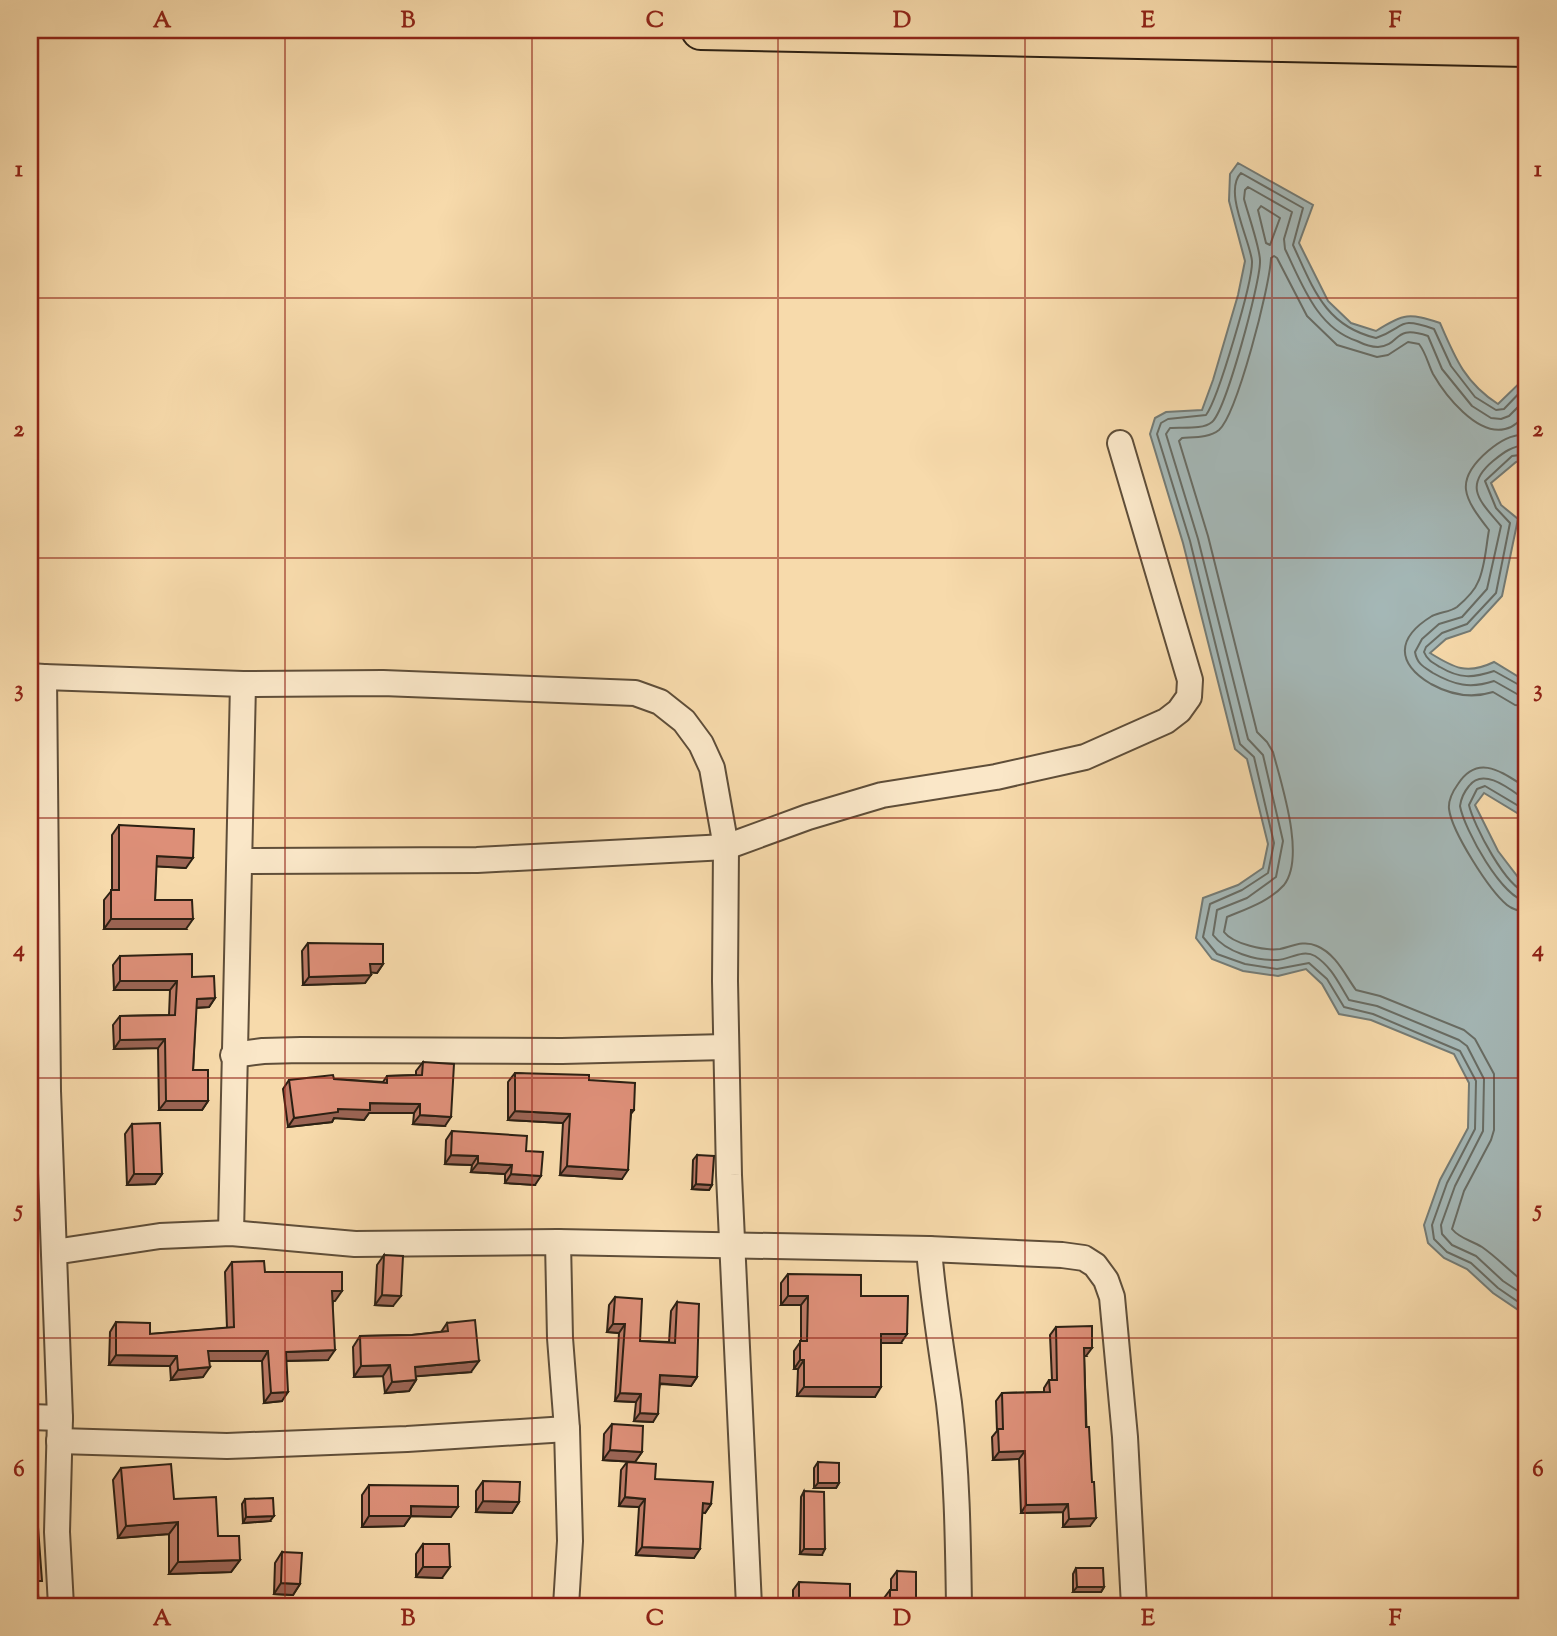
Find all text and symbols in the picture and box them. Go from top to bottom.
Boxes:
text: A [153,5,172,38]
text: B [401,5,416,38]
text: C [646,5,664,38]
text: D [893,5,911,38]
text: E [1141,5,1155,38]
text: F [1389,5,1402,38]
text: 1 [15,154,23,187]
text: 1 [1534,154,1542,187]
text: 2 [14,414,25,447]
text: 2 [1533,414,1544,447]
text: 3 [14,674,24,707]
text: 3 [1533,674,1543,707]
text: 4 [12,934,25,967]
text: 4 [1531,934,1544,967]
text: 5 [13,1194,23,1227]
text: 5 [1532,1194,1542,1227]
text: 6 [13,1454,25,1487]
text: 6 [1532,1454,1544,1487]
text: A [153,1603,172,1636]
text: B [401,1603,416,1636]
text: C [646,1603,664,1636]
text: D [893,1603,911,1636]
text: E [1141,1603,1155,1636]
text: F [1389,1603,1402,1636]

